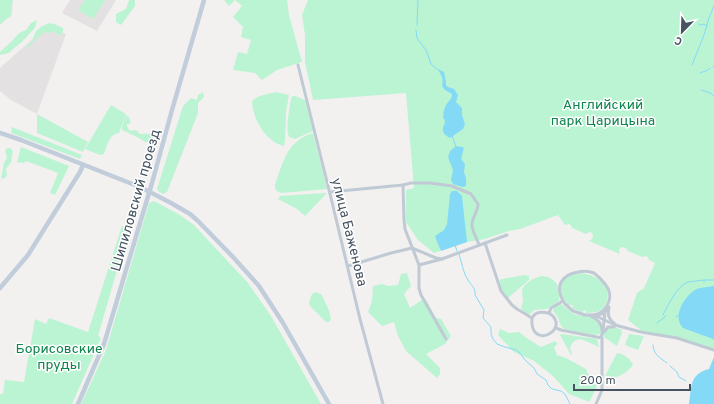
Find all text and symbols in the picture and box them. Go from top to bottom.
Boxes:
north arrow [662,12,702,52]
text: С [673,32,684,48]
park label: Английский парк Царицына [551,97,655,130]
street label: Шипиловский проезд [108,127,165,274]
street label: улица Баженова [327,176,370,288]
park label: Борисовские пруды [15,341,103,374]
scale bar [574,366,690,392]
text: 200 m [580,373,616,389]

